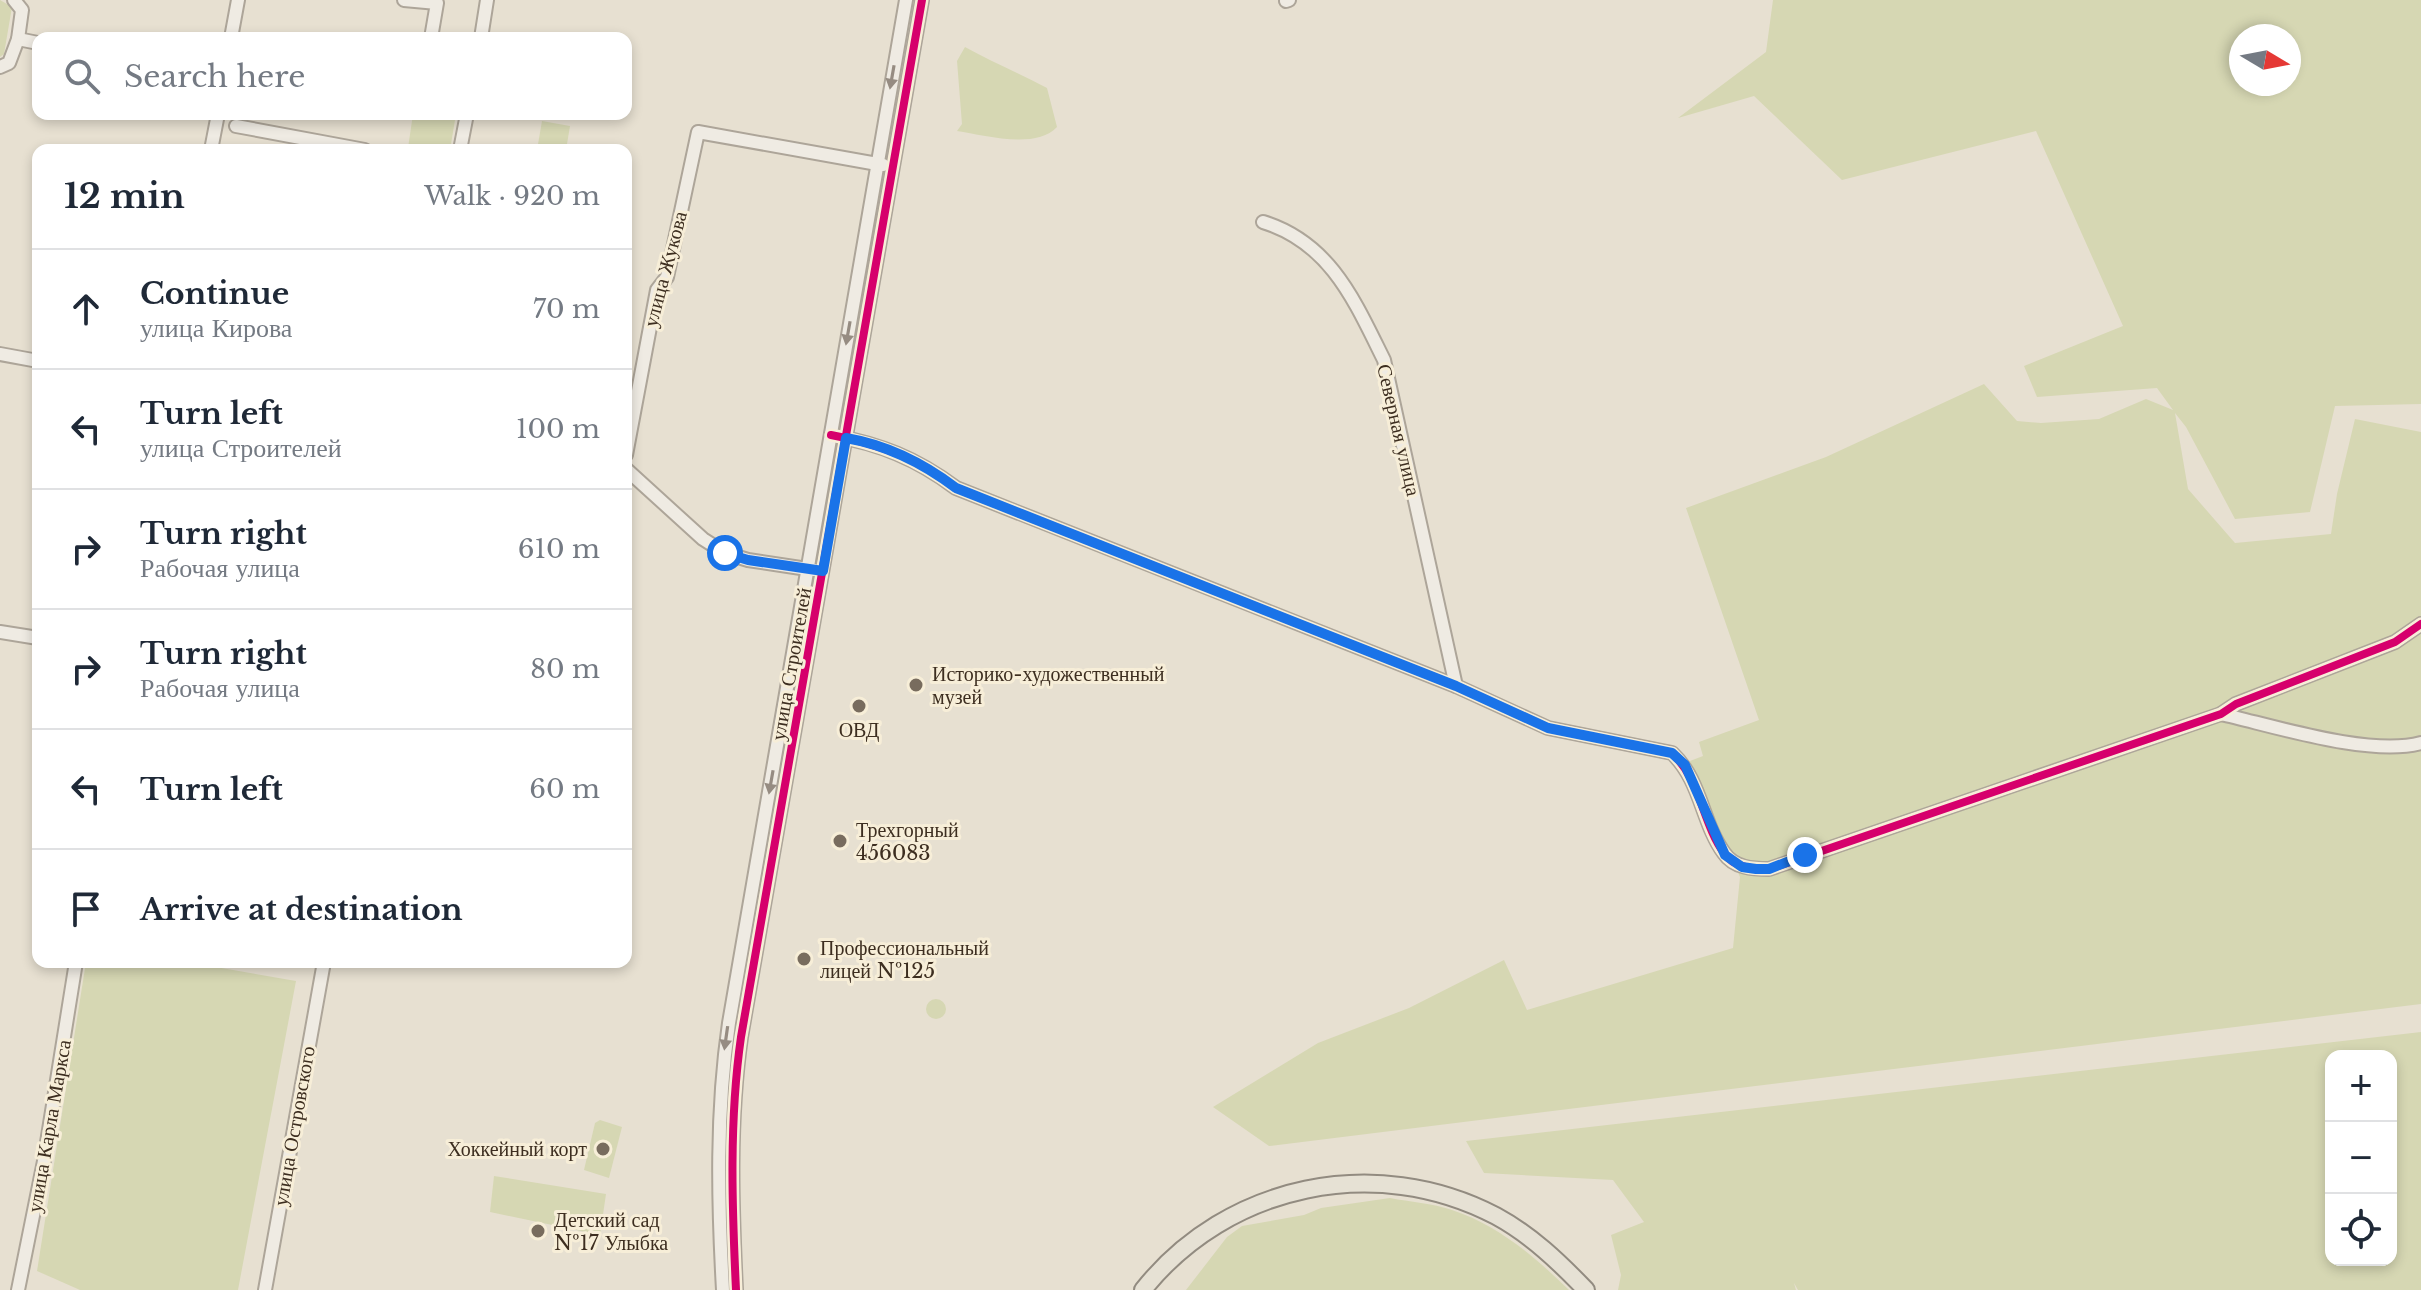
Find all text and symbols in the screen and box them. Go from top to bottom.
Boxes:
north arrow [2229,24,2301,96]
search box [32,32,632,120]
icon: search [60,54,104,98]
text: Search here [124,58,305,95]
one-way arrow [885,64,898,89]
text: 12 min [64,175,185,217]
text: Walk · 920 m [424,180,600,212]
street label: улица Жукова [638,208,692,329]
text: Continue [140,275,289,312]
icon: ahead [64,287,108,331]
text: 70 m [533,293,600,325]
text: улица Кирова [140,312,292,344]
one-way arrow [842,321,854,346]
street label: Северная улица [1372,362,1426,498]
text: Turn left [140,395,283,432]
icon: left [64,407,108,451]
text: 100 m [516,413,600,445]
text: улица Строителей [140,432,342,464]
text: Turn right [140,515,307,552]
icon: right [64,527,108,571]
text: 610 m [518,533,600,565]
route start [707,535,743,571]
text: Рабочая улица [140,552,300,584]
street label: улица Строителей [766,585,816,742]
text: Turn right [140,635,307,672]
icon: right [64,647,108,691]
text: 80 m [530,653,600,685]
place label: Историко-художественный музей [932,662,1165,709]
text: Рабочая улица [140,672,300,704]
marker: Историко-художественный музей [907,676,925,694]
marker: ОВД [850,697,868,715]
place label: ОВД [839,718,880,742]
icon: left [64,767,108,811]
one-way arrow [765,770,777,795]
text: Turn left [140,771,283,808]
text: 60 m [529,773,600,805]
place label: Трехгорный 456083 [856,818,959,865]
marker: Трехгорный 456083 [831,832,849,850]
route end [1787,837,1823,873]
icon: arrive [64,887,108,931]
text: Arrive at destination [140,891,463,928]
place label: Профессиональный лицей №125 [820,936,989,983]
marker: Профессиональный лицей №125 [795,950,813,968]
one-way arrow [720,1026,733,1051]
street label: улица Карла Маркса [22,1037,76,1214]
street label: улица Островского [268,1044,320,1208]
map controls [2325,1050,2397,1266]
button: + [2325,1050,2397,1122]
button: − [2325,1122,2397,1194]
place label: Хоккейный корт [448,1137,587,1161]
marker: Хоккейный корт [594,1140,612,1158]
button: locate [2325,1194,2397,1266]
place label: Детский сад №17 Улыбка [554,1208,668,1255]
marker: Детский сад №17 Улыбка [529,1222,547,1240]

